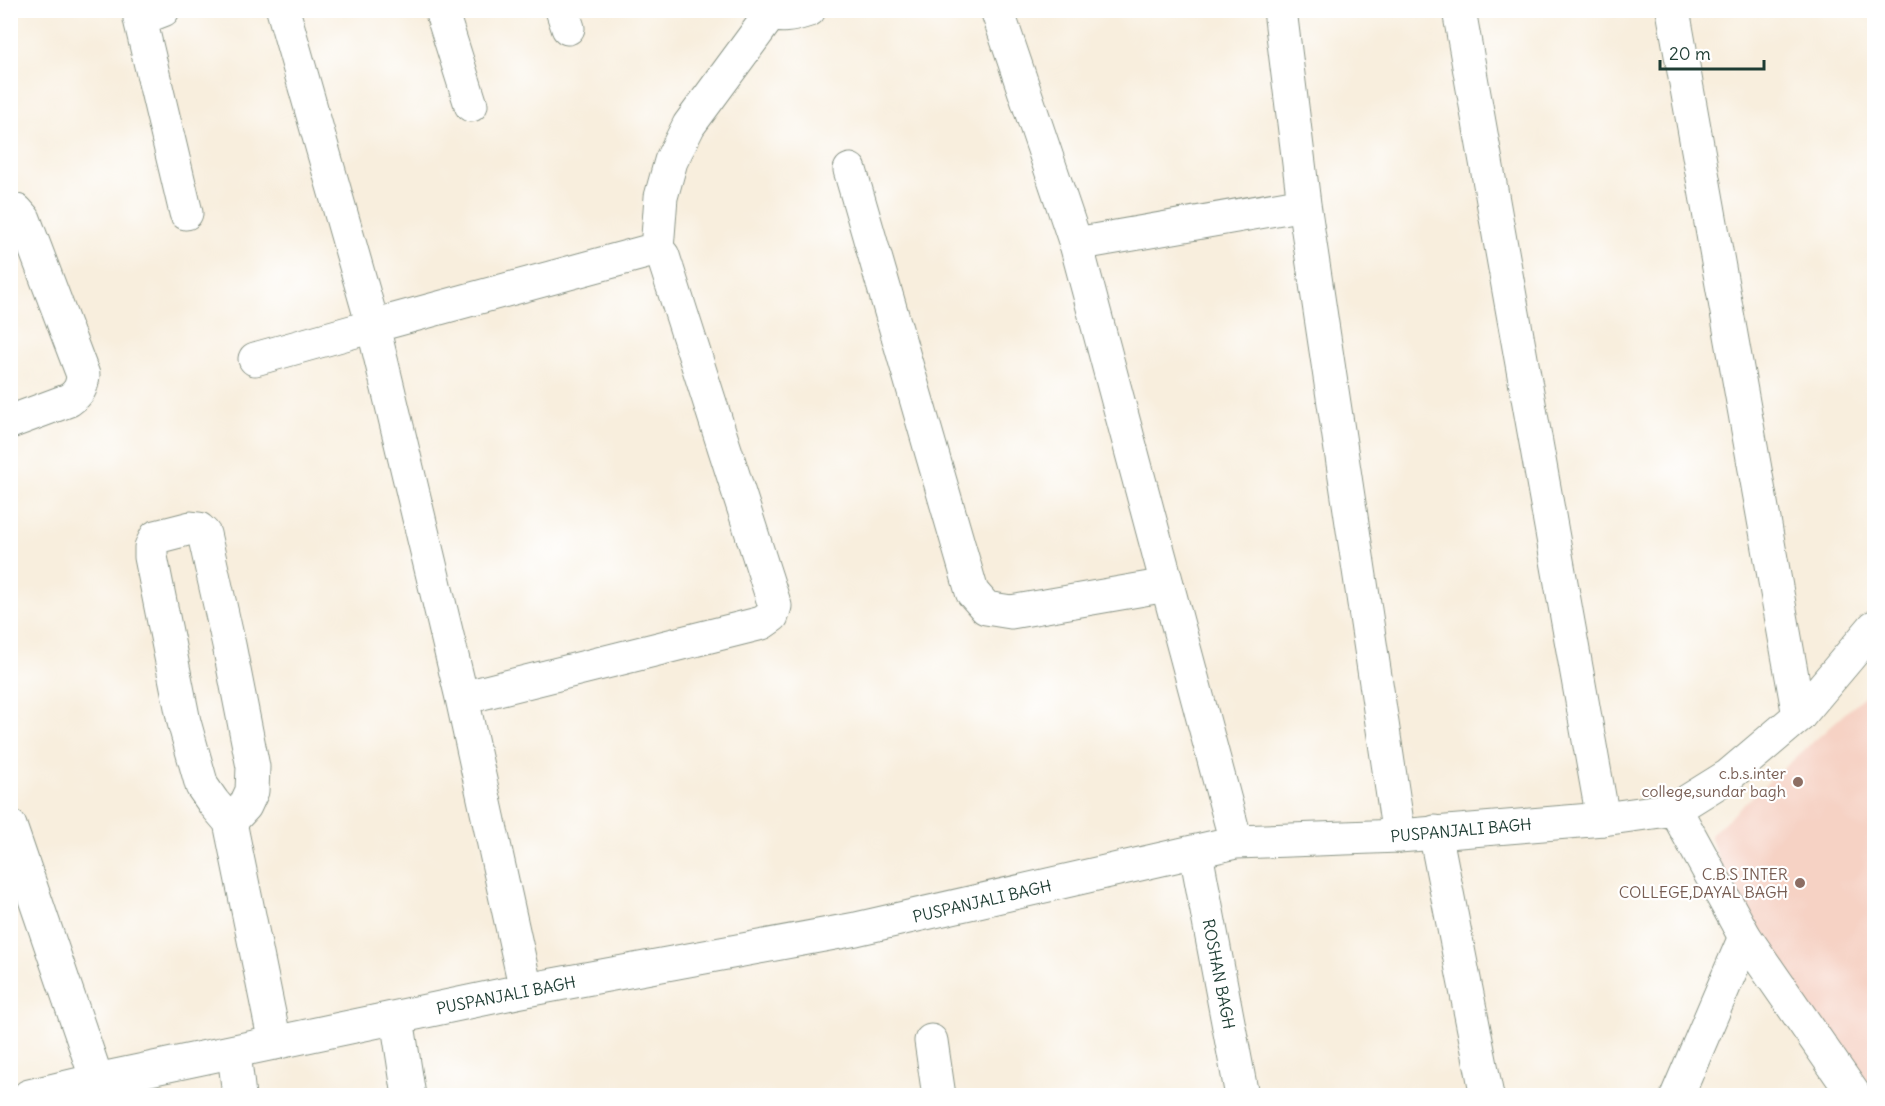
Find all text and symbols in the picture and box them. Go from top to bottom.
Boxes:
scale bar [1660,33,1764,71]
text: 20 m [1669,42,1711,65]
place label: c.b.s.inter college,sundar bagh [1641,763,1786,801]
marker: c.b.s.inter college,sundar bagh [1791,775,1805,789]
street label: PUSPANJALI BAGH [1390,814,1532,846]
place label: C.B.S INTER COLLEGE,DAYAL BAGH [1619,864,1788,902]
street label: PUSPANJALI BAGH [911,875,1053,927]
marker: C.B.S INTER COLLEGE,DAYAL BAGH [1793,876,1807,890]
street label: ROSHAN BAGH [1199,917,1239,1031]
street label: PUSPANJALI BAGH [435,972,577,1018]

